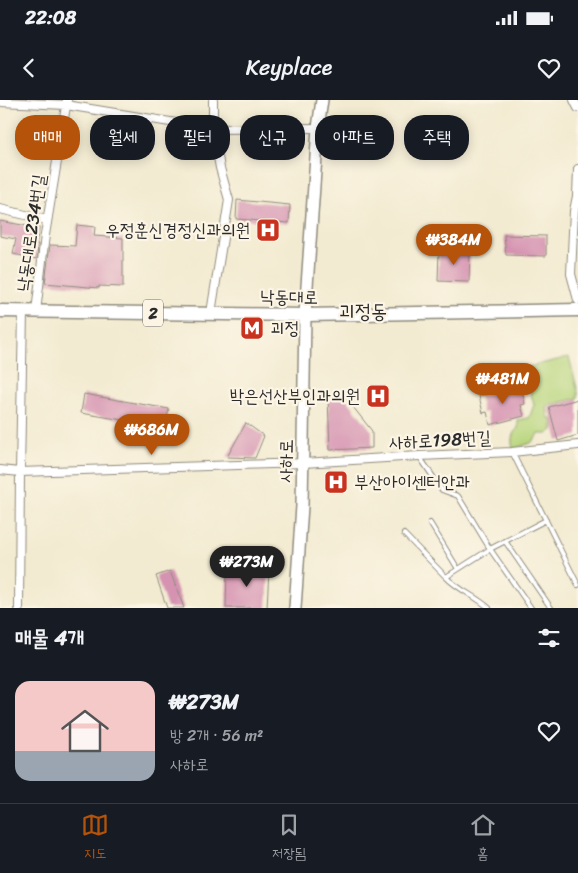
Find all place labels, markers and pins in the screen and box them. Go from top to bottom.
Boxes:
place label: 우정훈신경정신과의원 [105,214,250,246]
hospital icon: 우정훈신경정신과의원 [255,217,281,243]
pin: ₩384M [419,224,489,266]
place label: 괴정 [270,312,299,344]
metro station icon: 괴정 [239,315,265,341]
pin: ₩481M [468,362,538,405]
place label: 박은선산부인과의원 [230,380,360,412]
hospital icon: 박은선산부인과의원 [365,383,391,409]
pin: ₩686M [117,414,187,456]
place label: 부산아이센터안과 [354,466,470,498]
hospital icon: 부산아이센터안과 [323,469,349,495]
pin: ₩273M [212,546,282,588]

